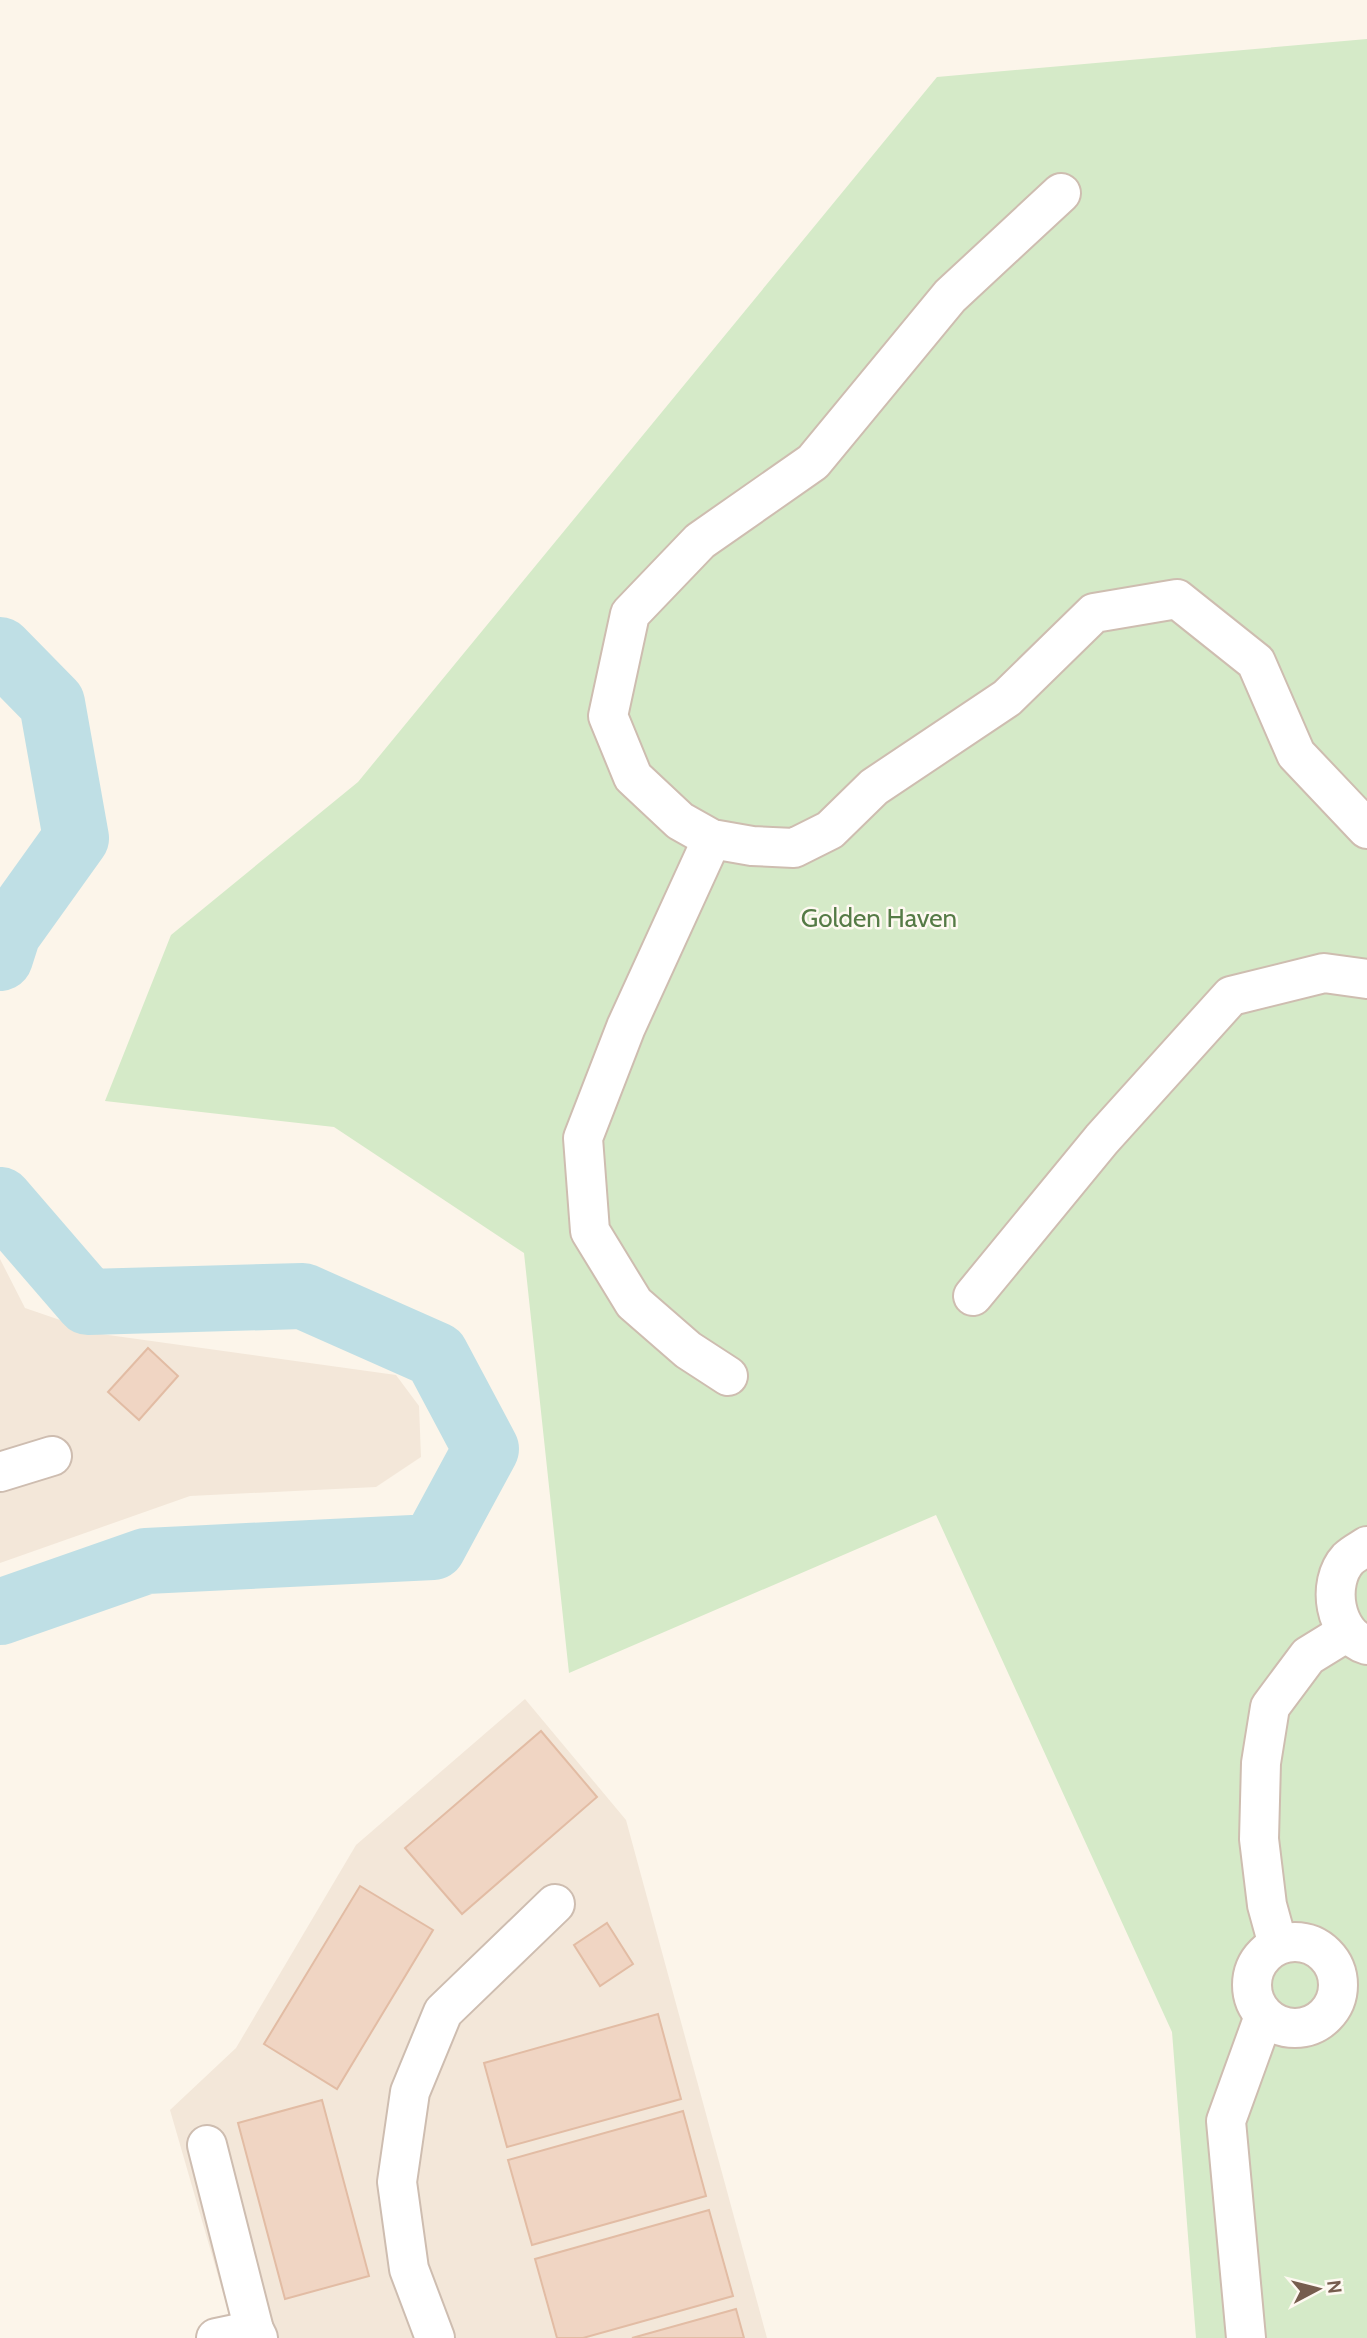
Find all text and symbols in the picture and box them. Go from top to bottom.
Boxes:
park label: Golden Haven [801,902,957,934]
north arrow [1283,2254,1353,2324]
text: N [1322,2279,1347,2295]

